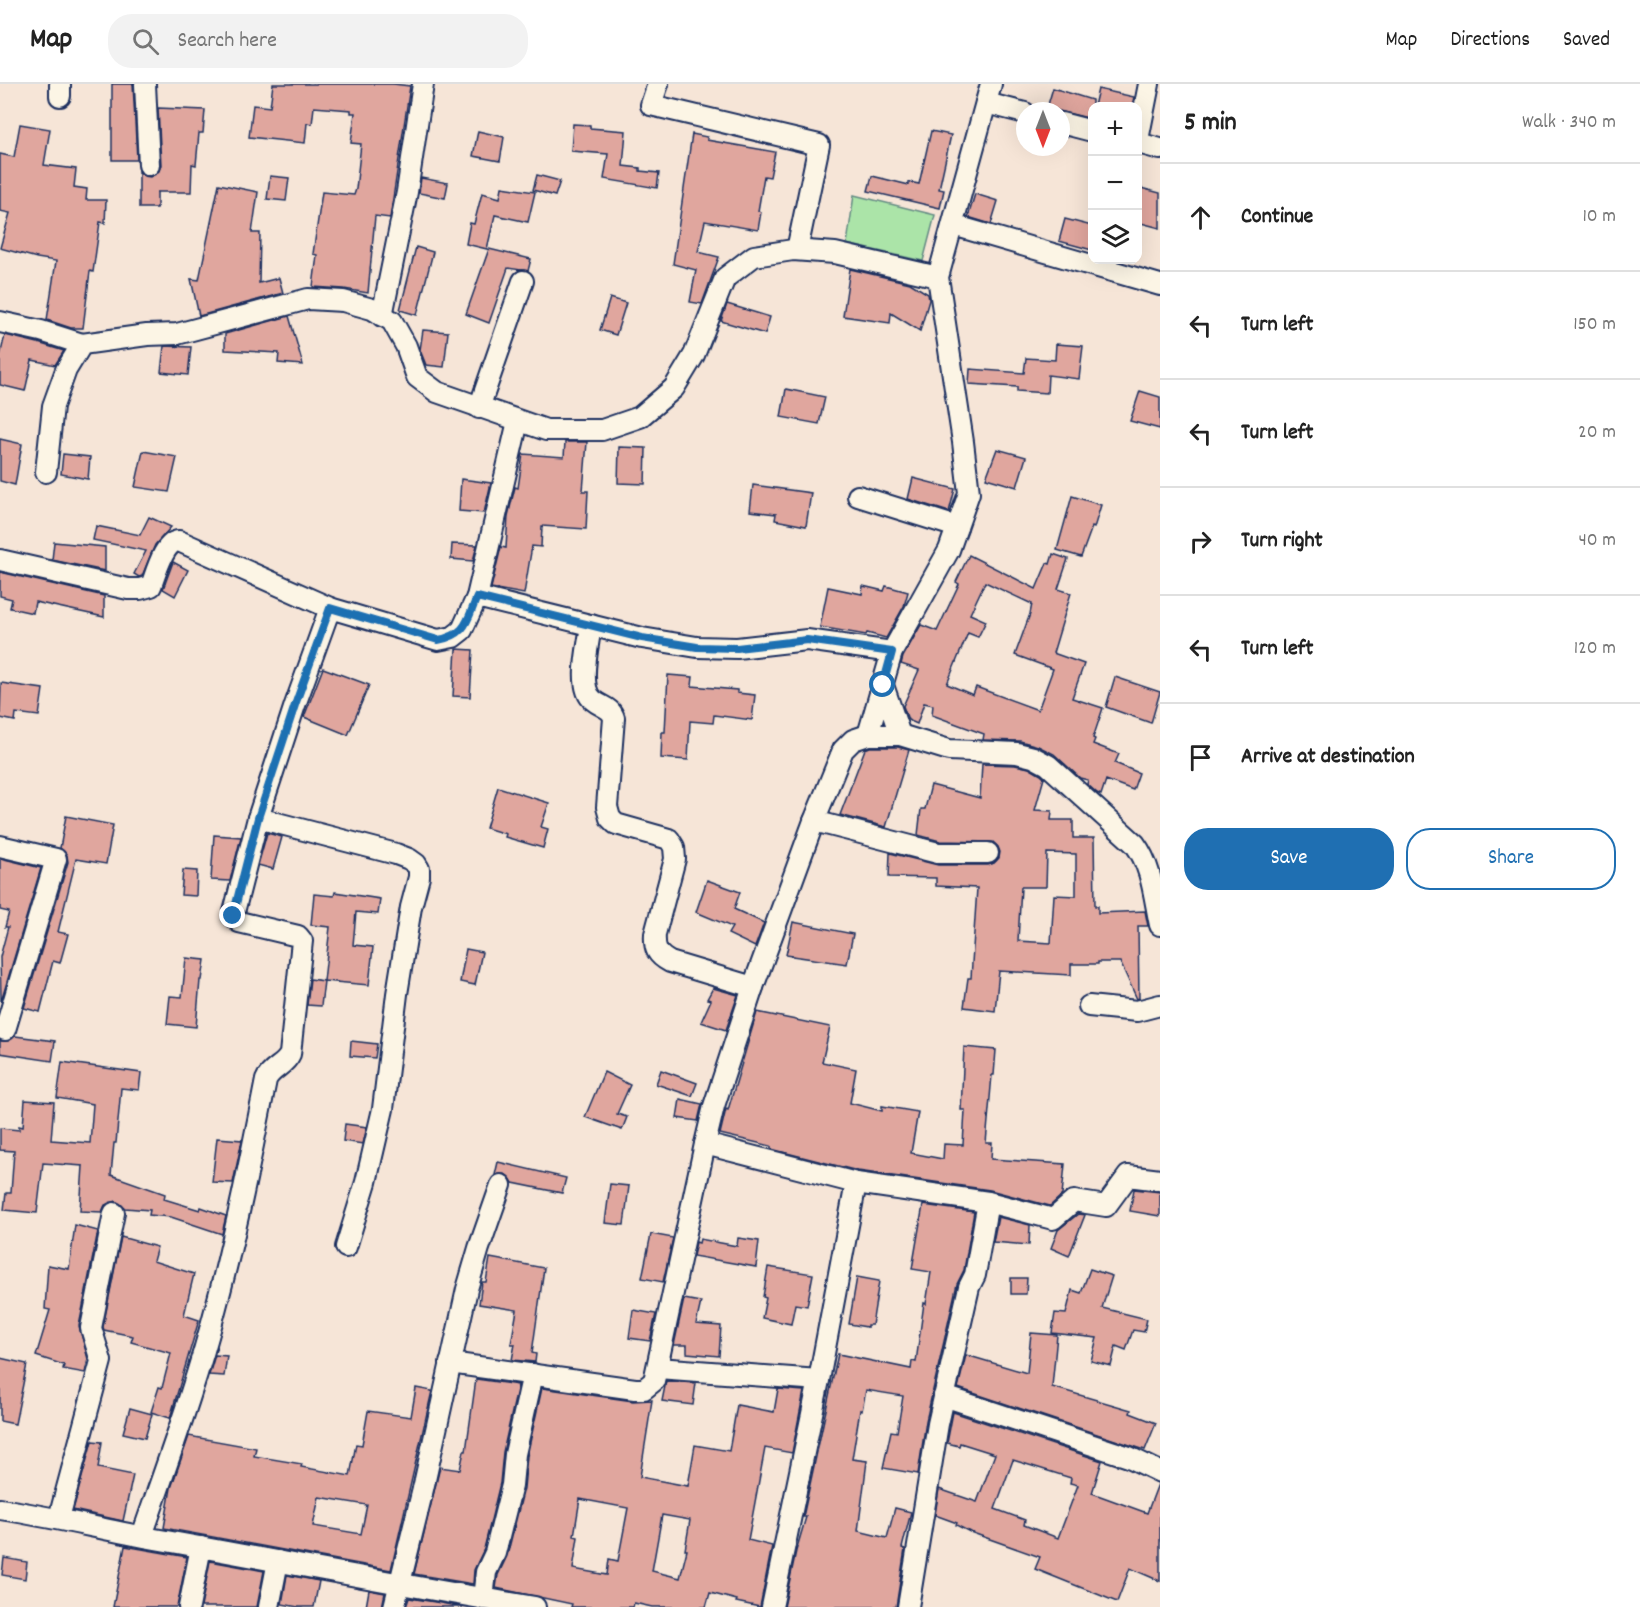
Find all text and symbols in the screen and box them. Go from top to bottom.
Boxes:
search box [108,14,528,68]
text: Map [30,21,72,61]
icon: search [129,25,162,58]
text: Search here [177,26,277,57]
text: Map [1386,26,1417,56]
text: Directions [1450,26,1530,56]
text: Saved [1563,26,1610,56]
north arrow [1016,102,1070,156]
map controls [1088,102,1142,264]
button: + [1088,102,1142,156]
text: 5 min [1184,105,1237,142]
text: Walk · 340 m [1522,109,1616,137]
button: − [1088,156,1142,210]
icon: ahead [1184,201,1217,234]
text: Continue [1241,202,1313,233]
text: 10 m [1582,203,1616,231]
button: layers [1088,210,1142,264]
icon: left [1184,309,1217,342]
text: Turn left [1241,310,1313,341]
text: 150 m [1573,311,1616,339]
icon: left [1184,417,1217,450]
text: Turn left [1241,418,1313,449]
text: 20 m [1578,419,1616,447]
icon: right [1184,525,1217,558]
text: Turn right [1241,526,1323,557]
text: 40 m [1578,527,1616,555]
icon: left [1184,633,1217,666]
text: Turn left [1241,634,1313,665]
text: 120 m [1574,635,1616,663]
route start [869,671,895,697]
icon: arrive [1184,741,1217,774]
text: Arrive at destination [1241,742,1415,773]
button: Save [1184,828,1394,890]
button: Share [1406,828,1616,890]
route end [219,902,245,928]

